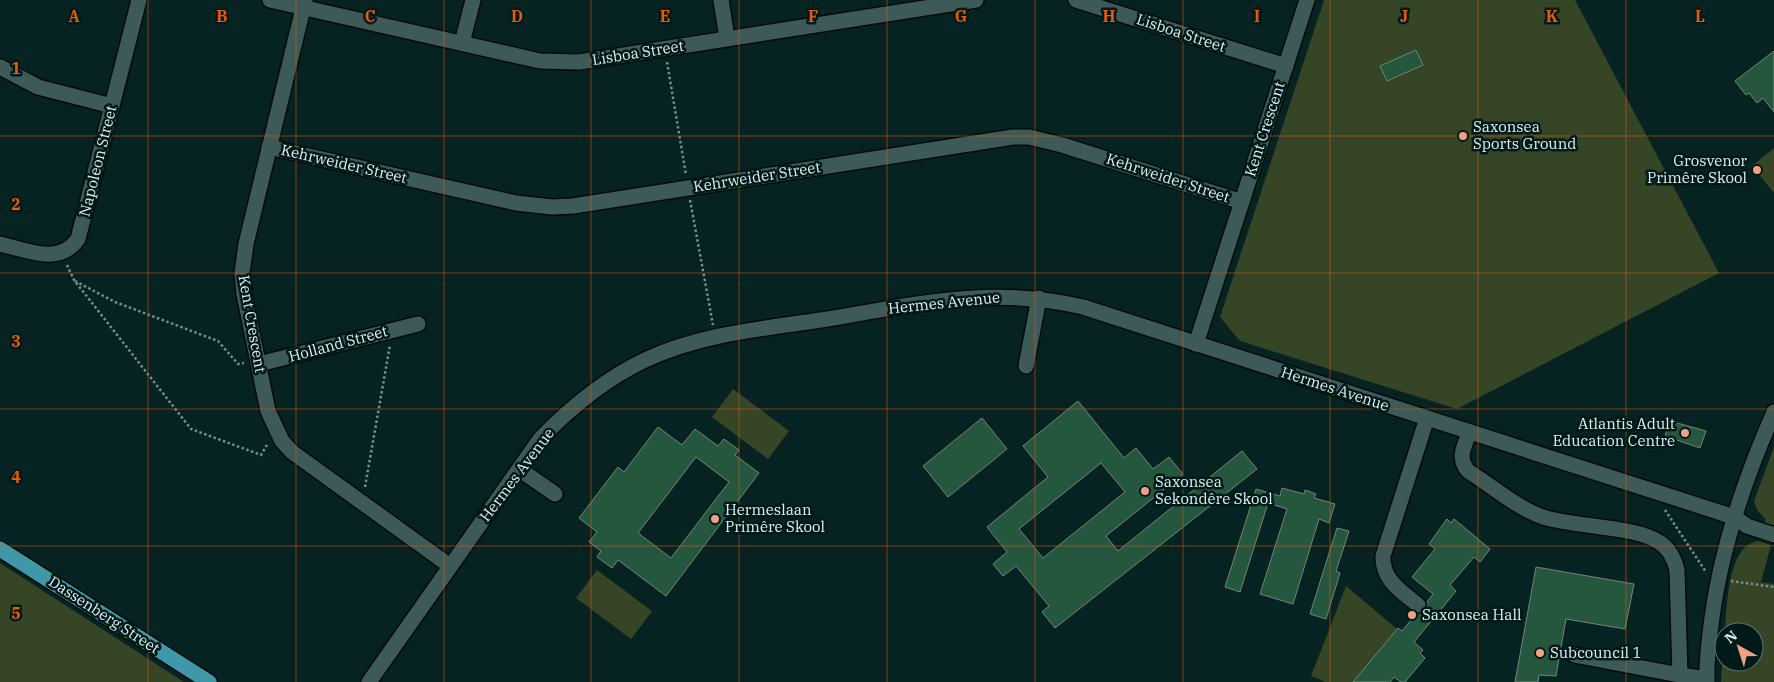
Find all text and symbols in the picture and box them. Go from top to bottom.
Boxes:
text: A [68,6,80,26]
text: B [216,6,228,26]
text: C [365,6,375,26]
text: D [511,6,523,26]
text: E [660,6,670,26]
text: F [808,6,818,26]
text: G [955,6,967,26]
text: H [1103,6,1116,26]
text: I [1254,6,1260,26]
text: J [1400,6,1408,26]
text: K [1546,6,1559,26]
text: L [1695,6,1705,26]
street label: Lisboa Street [1134,9,1228,56]
street label: Lisboa Street [591,36,685,69]
text: 1 [11,58,21,78]
street label: Kent Crescent [1240,79,1289,179]
street label: Napoleon Street [75,103,120,218]
place label: Saxonsea Sports Ground [1473,117,1576,153]
marker: Saxonsea Sports Ground [1457,130,1469,142]
street label: Kehrweider Street [279,140,409,187]
street label: Kehrweider Street [1104,149,1232,206]
place label: Grosvenor Primêre Skool [1647,151,1747,187]
street label: Kehrweider Street [692,157,822,196]
marker: Grosvenor Primêre Skool [1751,164,1763,176]
text: 2 [11,194,21,214]
street label: Kent Crescent [235,274,270,374]
street label: Hermes Avenue [887,287,1001,318]
street label: Holland Street [286,321,389,366]
text: 3 [11,331,21,351]
street label: Hermes Avenue [1279,362,1392,415]
place label: Atlantis Adult Education Centre [1553,414,1675,450]
street label: Hermes Avenue [475,424,558,525]
marker: Atlantis Adult Education Centre [1679,427,1691,439]
text: 4 [11,467,21,487]
place label: Saxonsea Sekondêre Skool [1155,472,1273,508]
marker: Saxonsea Sekondêre Skool [1139,485,1151,497]
place label: Hermeslaan Primêre Skool [725,500,825,536]
marker: Hermeslaan Primêre Skool [709,513,721,525]
street label: Dassenberg Street [45,572,163,658]
text: 5 [11,603,21,623]
place label: Saxonsea Hall [1422,605,1521,624]
marker: Saxonsea Hall [1406,609,1418,621]
north arrow [1714,622,1764,672]
text: N [1721,626,1741,647]
place label: Subcouncil 1 [1550,643,1642,662]
marker: Subcouncil 1 [1534,647,1546,659]

